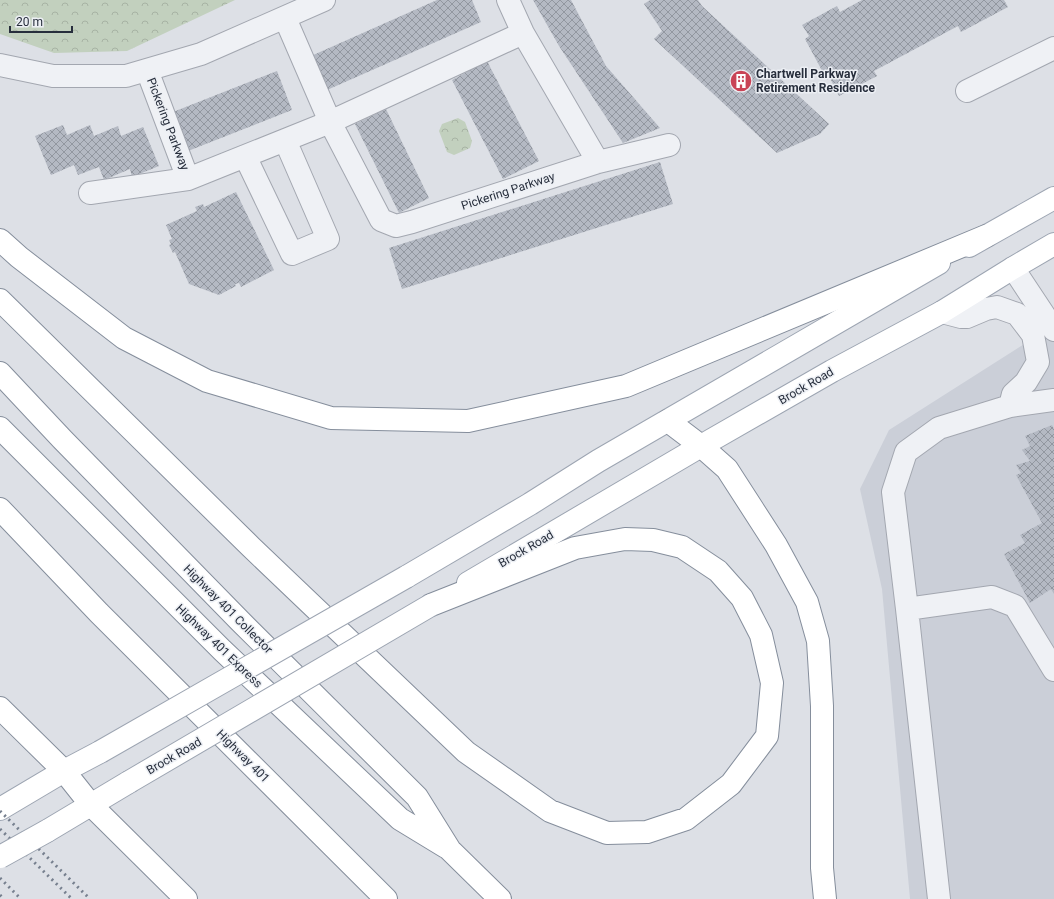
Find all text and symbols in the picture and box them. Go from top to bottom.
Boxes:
scale bar [10,8,72,34]
text: 20 m [16,15,43,29]
place label: Chartwell Parkway Retirement Residence [756,67,876,95]
building icon: Chartwell Parkway Retirement Residence [728,68,754,94]
street label: Pickering Parkway [144,76,192,172]
street label: Pickering Parkway [459,169,557,213]
street label: Brock Road [776,365,836,407]
street label: Brock Road [496,528,556,570]
street label: Highway 401 Collector [181,562,275,656]
street label: Highway 401 Express [173,601,265,691]
street label: Highway 401 [214,727,272,785]
street label: Brock Road [144,735,204,777]

